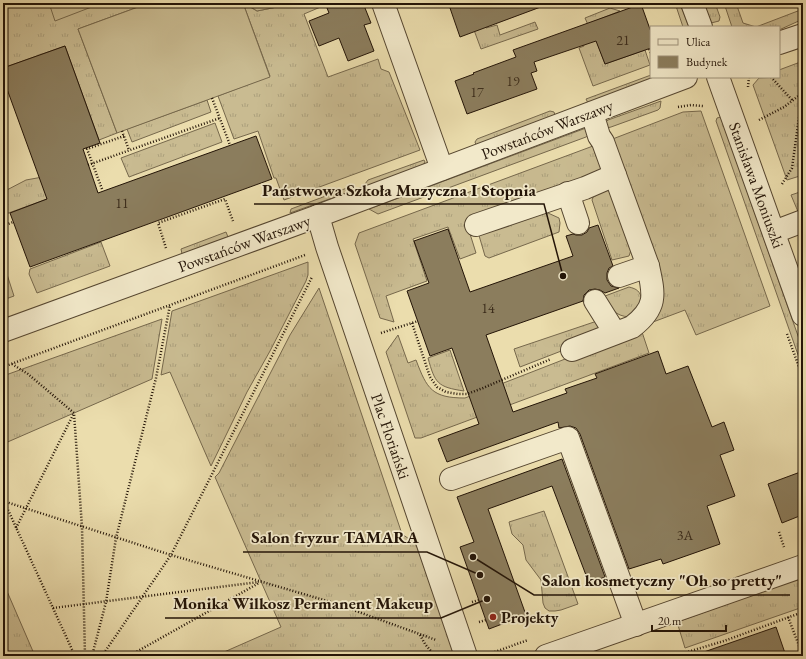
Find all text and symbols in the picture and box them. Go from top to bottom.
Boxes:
legend [650,26,780,78]
house number: 21 [616,31,630,49]
text: Ulica [686,34,710,50]
text: Budynek [686,54,728,70]
house number: 19 [506,72,520,90]
house number: 17 [470,83,484,101]
street label: Powstańców Warszawy [478,94,617,164]
street label: Stanisława Moniuszki [724,119,789,251]
callout: Państwowa Szkoła Muzyczna I Stopnia [254,175,544,204]
text: Państwowa Szkoła Muzyczna I Stopnia [262,179,536,201]
house number: 11 [115,194,129,212]
street label: Powstańców Warszawy [175,209,314,277]
house number: 14 [481,299,495,317]
street label: Plac Floriański [366,390,415,482]
callout: Salon fryzur TAMARA [243,523,427,552]
text: Salon fryzur TAMARA [251,526,419,548]
house number: 3A [677,526,694,544]
callout: Salon kosmetyczny "Oh so pretty" [534,566,790,595]
text: Salon kosmetyczny "Oh so pretty" [542,569,782,591]
callout: Monika Wilkosz Permanent Makeup [165,589,441,618]
text: Monika Wilkosz Permanent Makeup [173,592,433,614]
place label: Projekty [501,607,559,628]
scale bar [652,607,726,633]
marker: Projekty [488,612,498,622]
text: 20 m [658,613,682,629]

